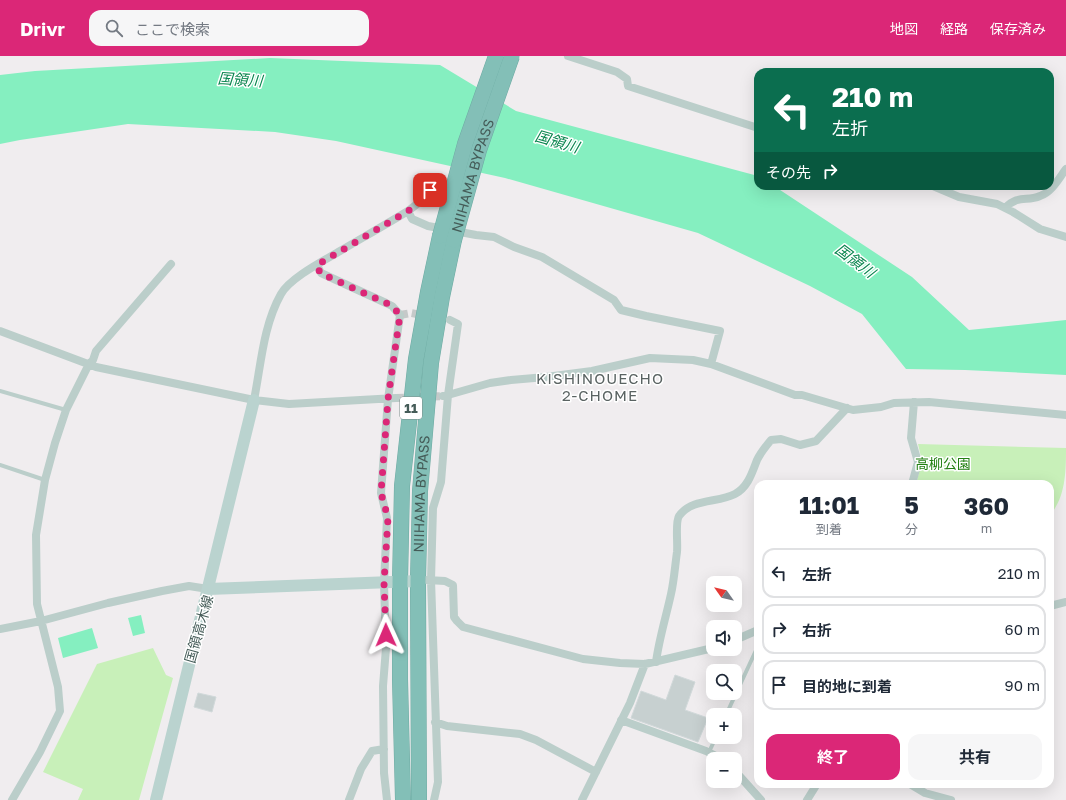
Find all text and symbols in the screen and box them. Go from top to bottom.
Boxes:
search box [89,10,369,46]
text: Drivr [20,17,65,40]
icon: search [103,17,125,39]
text: ここで検索 [135,20,210,38]
text: 地図 [890,20,918,37]
text: 経路 [940,20,968,37]
text: 保存済み [990,20,1046,37]
water label: 国領川 [217,68,265,90]
text: 210 m [832,80,913,113]
icon: left [766,84,818,136]
street label: NIIHAMA BYPASS [448,116,497,234]
text: 左折 [832,117,868,139]
water label: 国領川 [533,126,583,156]
icon: right [819,160,841,182]
text: その先 [766,163,811,181]
pin [413,173,447,207]
icon: arrive [419,179,441,201]
water label: 国領川 [832,239,881,282]
district label: KISHINOUECHO 2-CHOME [536,369,664,404]
road number: 11 [400,397,422,419]
street label: NIIHAMA BYPASS [410,435,433,553]
park label: 高柳公園 [915,455,971,472]
text: 11:01 [799,490,859,519]
text: 5 [904,490,919,519]
text: 360 [964,491,1009,520]
text: m [981,520,992,536]
text: 到着 [816,521,842,537]
text: 分 [905,521,918,537]
icon: left [768,562,790,584]
text: 210 m [998,564,1040,582]
text: 左折 [802,565,832,583]
north arrow [706,576,742,612]
map controls [706,576,742,788]
street label: 国領高木線 [181,593,216,665]
position arrow [365,614,407,656]
icon: right [768,618,790,640]
button: sound [706,620,742,656]
text: 60 m [1005,620,1040,638]
text: 右折 [802,621,832,639]
button: search [706,664,742,700]
icon: arrive [768,674,790,696]
text: 90 m [1005,676,1040,694]
text: 目的地に到着 [802,677,892,695]
button: + [706,708,742,744]
button: 終了 [766,734,900,780]
button: 共有 [908,734,1042,780]
button: − [706,752,742,788]

